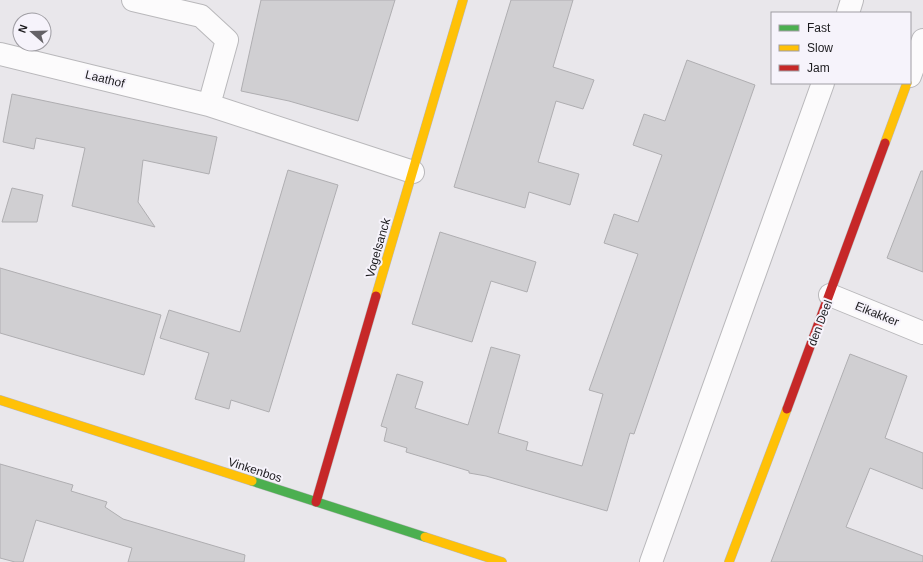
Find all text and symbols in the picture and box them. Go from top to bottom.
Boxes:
north arrow [12,12,52,52]
legend [771,12,911,84]
text: Fast [807,21,831,35]
text: N [16,23,30,34]
text: Slow [807,41,833,55]
text: Jam [807,61,830,75]
street label: Laathof [84,67,127,91]
street label: Vogelsanck [363,216,393,279]
street label: den Deel [805,298,835,348]
street label: Eikakker [853,299,901,329]
street label: Vinkenbos [226,455,284,485]

